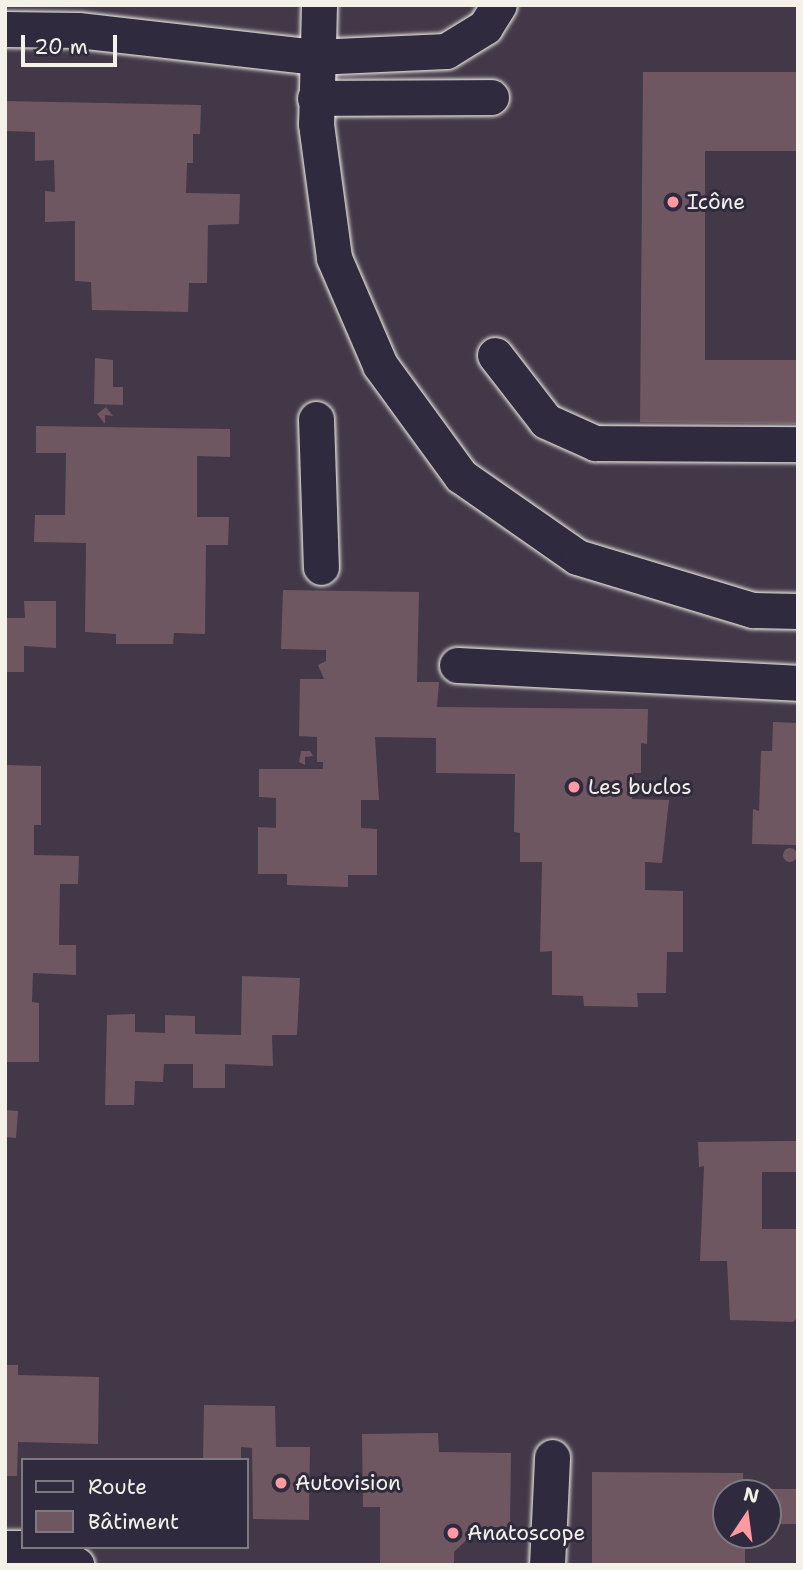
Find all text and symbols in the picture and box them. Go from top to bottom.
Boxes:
scale bar [24,21,121,65]
text: 20 m [34,33,88,61]
place label: Icône [687,189,745,215]
marker: Icône [665,194,681,210]
place label: Les buclos [588,774,692,800]
marker: Les buclos [566,779,582,795]
legend [21,1458,248,1549]
place label: Autovision [295,1470,401,1496]
text: Route [88,1473,147,1501]
marker: Autovision [273,1475,289,1491]
north arrow [712,1479,782,1549]
text: N [741,1481,762,1509]
text: Bâtiment [88,1508,179,1536]
place label: Anatoscope [467,1520,585,1546]
marker: Anatoscope [445,1525,461,1541]

